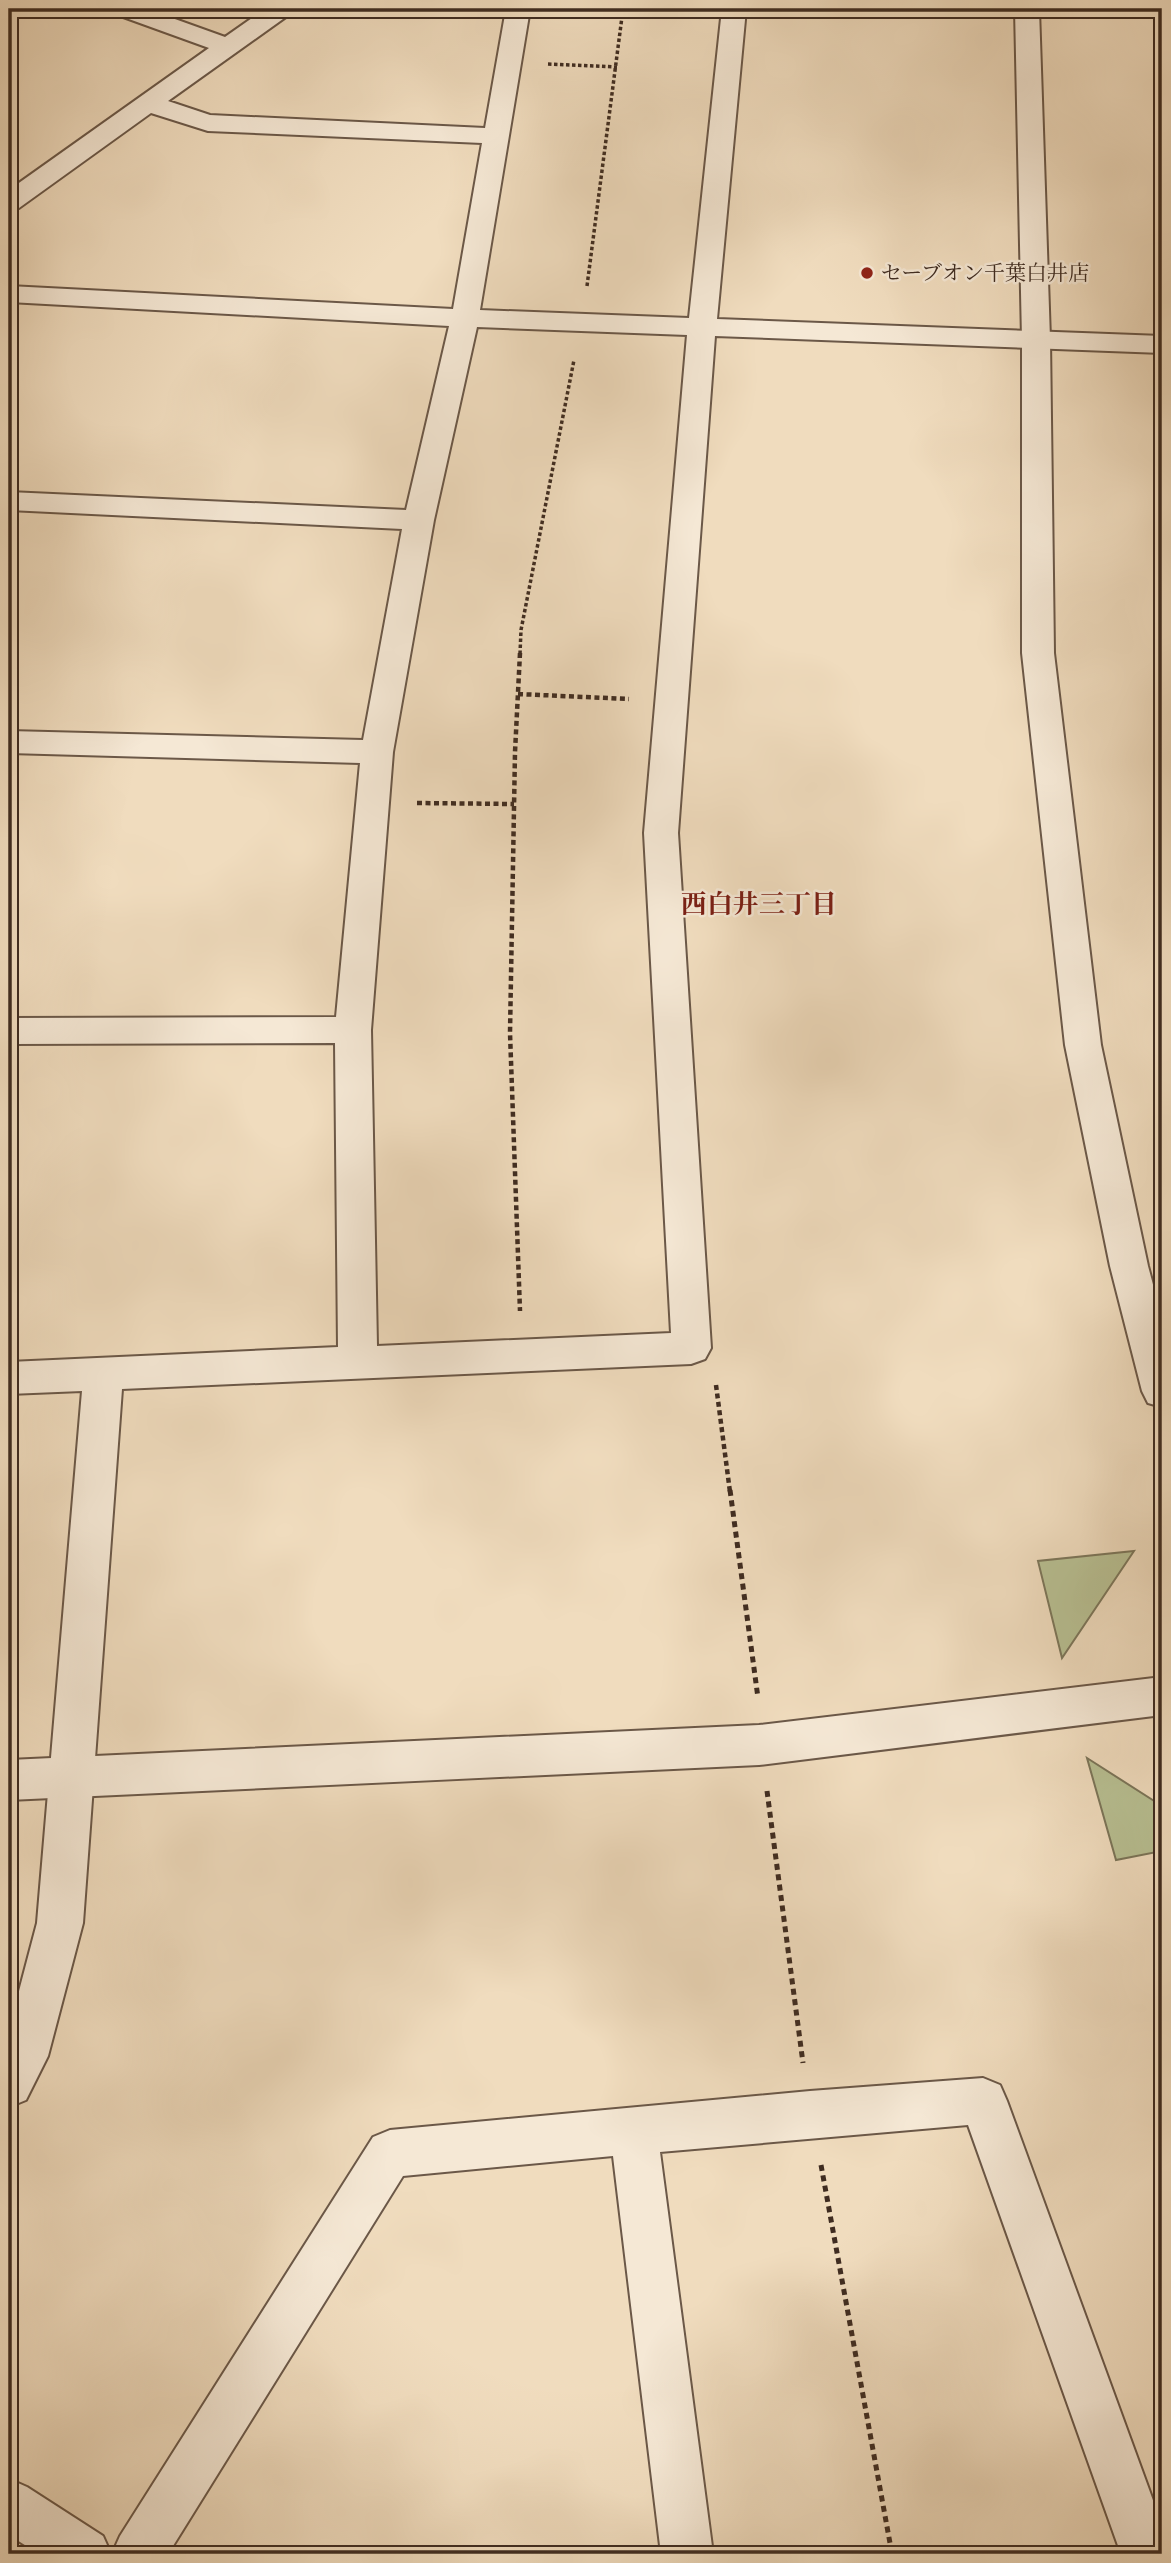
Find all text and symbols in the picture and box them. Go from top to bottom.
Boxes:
place label: セーブオン千葉白井店 [881,259,1089,287]
marker: セーブオン千葉白井店 [859,265,875,281]
district label: 西白井三丁目 [681,887,837,922]

